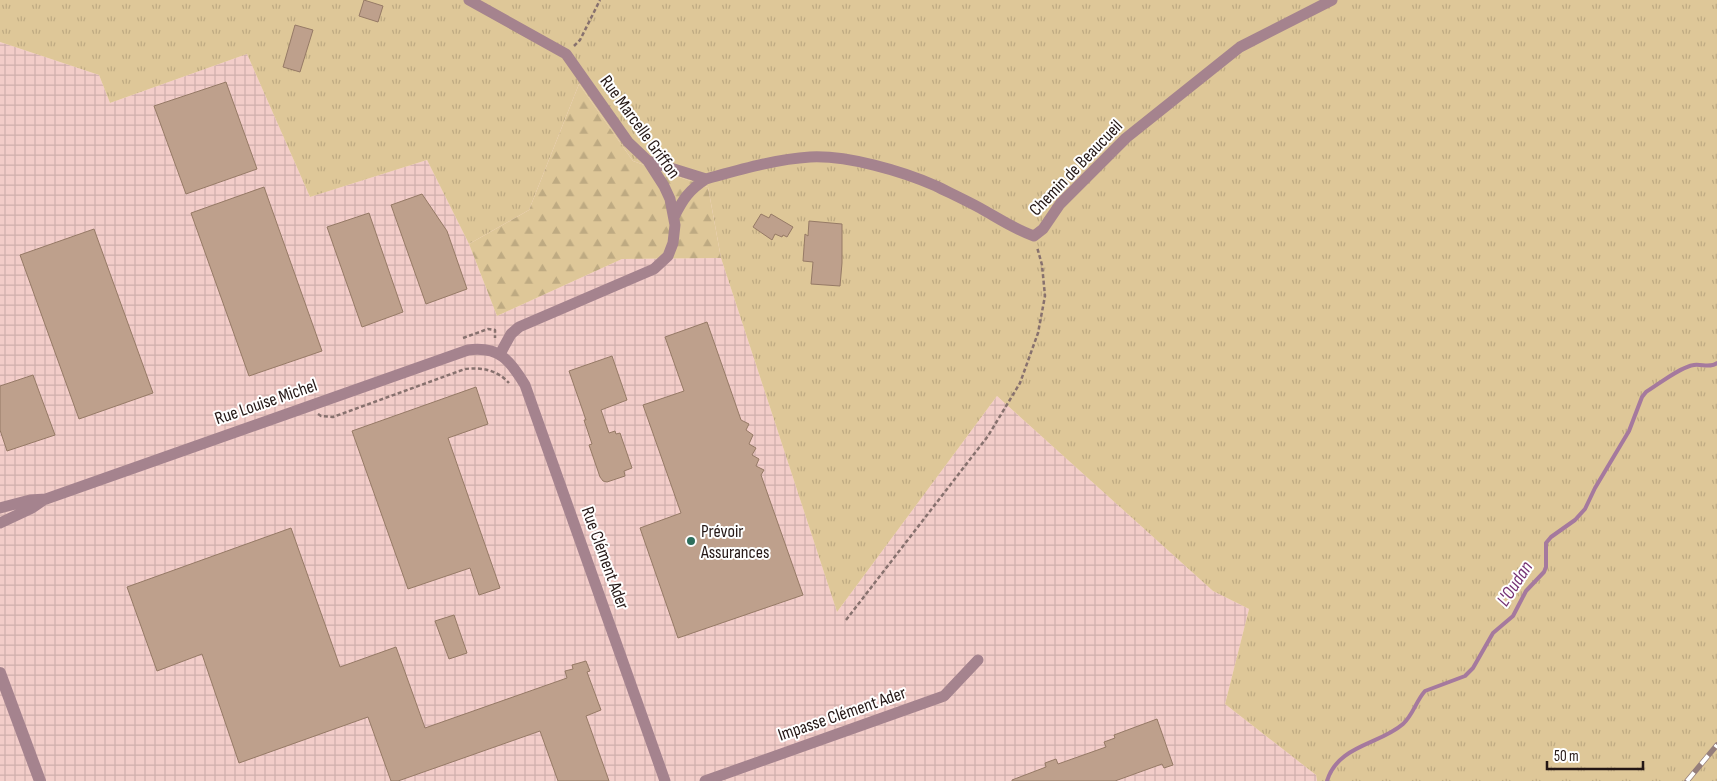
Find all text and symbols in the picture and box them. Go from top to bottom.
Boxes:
street label: Rue Marcelle Griffon [596,71,684,183]
street label: Chemin de Beaucueil [1025,116,1127,220]
street label: Rue Louise Michel [212,375,320,429]
street label: Rue Clément Ader [577,504,633,612]
place label: Prévoir Assurances [700,521,769,563]
marker: Prévoir Assurances [685,535,697,547]
water label: L'Oudan [1492,557,1538,611]
street label: Impasse Clément Ader [775,682,909,746]
scale bar [1547,738,1643,770]
text: 50 m [1554,747,1579,766]

